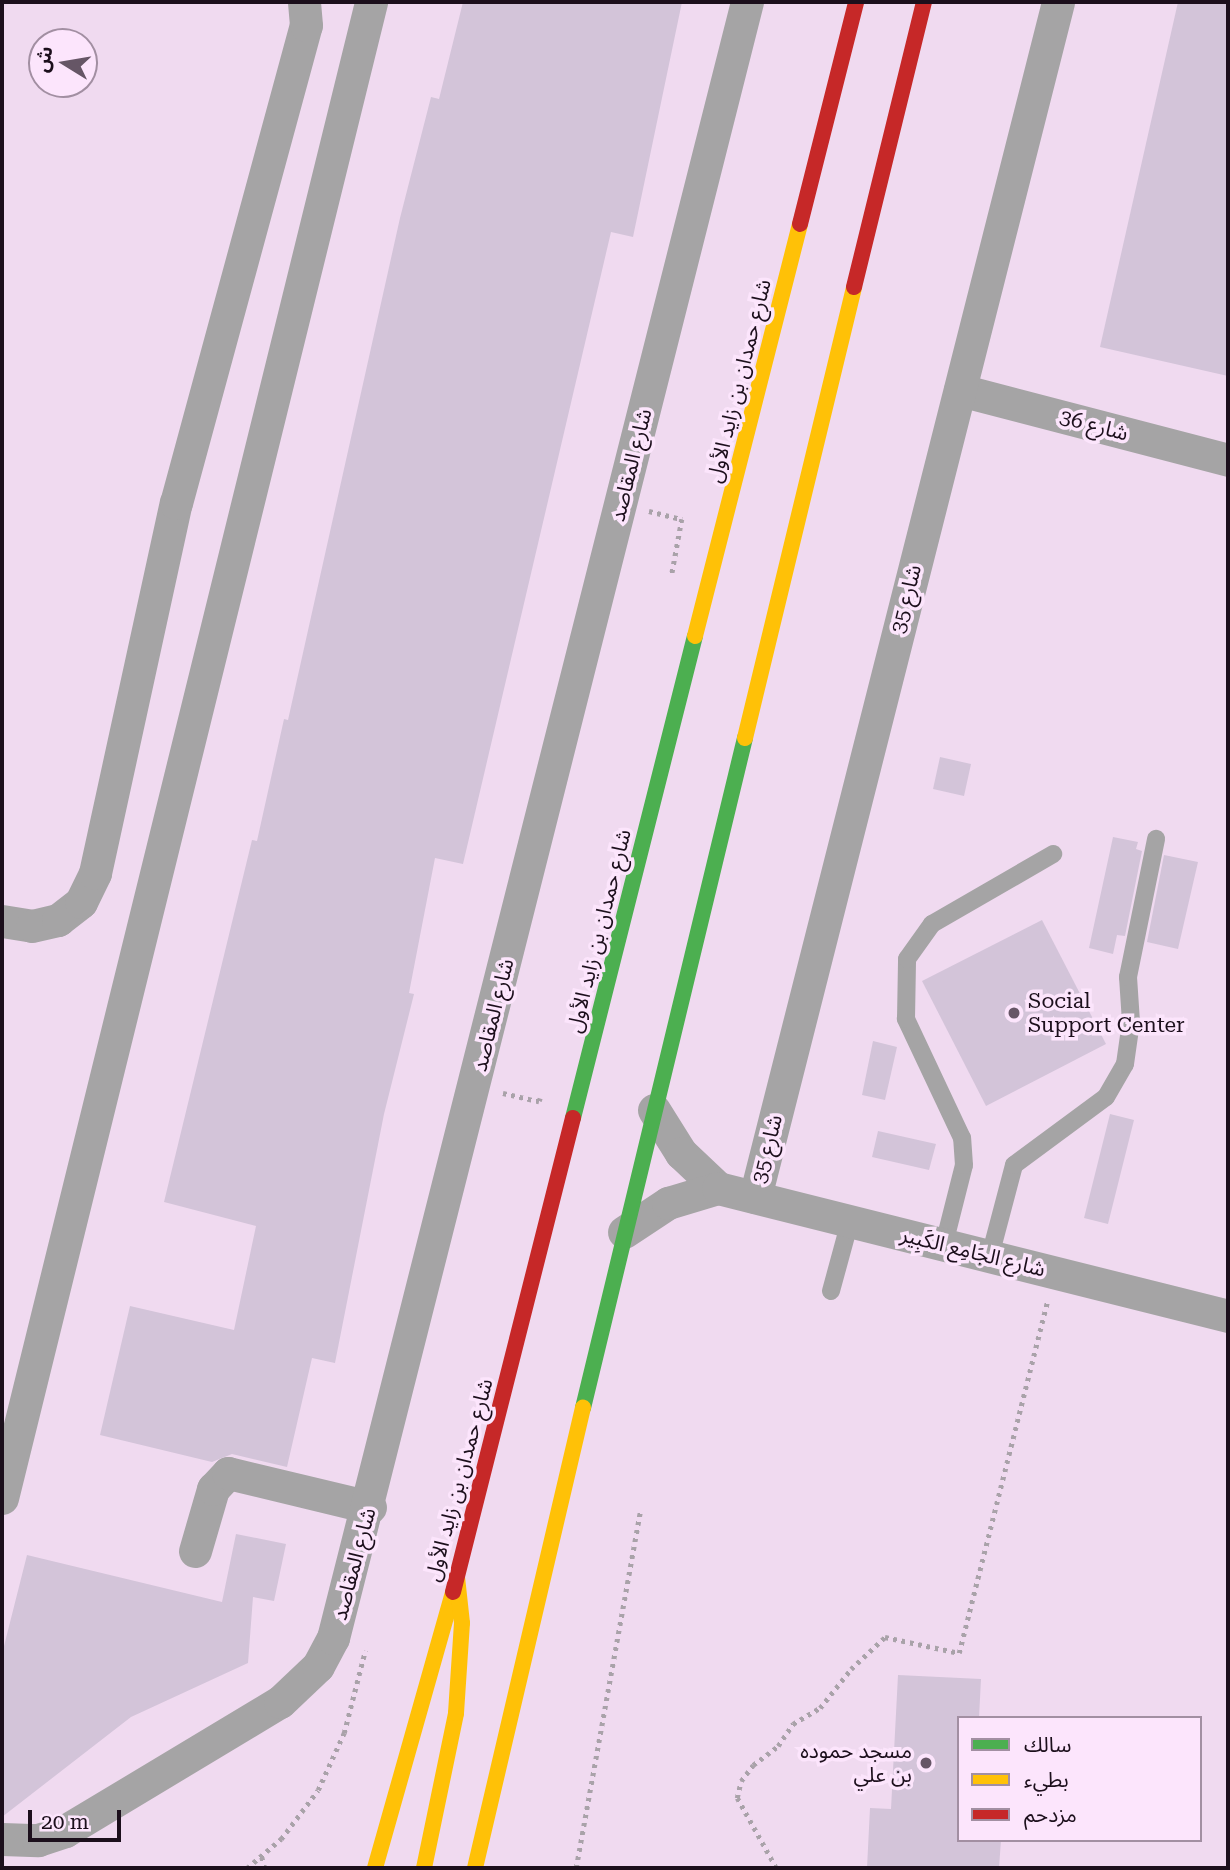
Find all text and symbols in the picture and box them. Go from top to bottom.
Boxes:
north arrow [28,28,98,98]
text: ش [30,44,58,74]
street label: شارع حمدان بن زايد الأول [701,277,777,485]
street label: شارع 36 [1057,404,1131,446]
street label: شارع المقاصد [605,406,657,524]
street label: شارع 35 [885,562,927,636]
street label: شارع حمدان بن زايد الأول [561,827,637,1035]
street label: شارع المقاصد [467,956,519,1074]
place label: Social Support Center [1028,988,1185,1038]
marker: Social Support Center [1006,1005,1022,1021]
street label: شارع 35 [746,1112,788,1186]
street label: شارع الجَامِع الكَبِير [898,1222,1048,1282]
street label: شارع حمدان بن زايد الأول [420,1376,498,1584]
street label: شارع المقاصد [327,1505,381,1623]
legend [957,1716,1202,1842]
text: سالك [1024,1733,1071,1757]
place label: مسجد حموده بن علي [800,1738,912,1788]
marker: مسجد حموده بن علي [918,1755,934,1771]
text: بطيء [1024,1768,1069,1792]
scale bar [32,1797,124,1841]
text: مزدحم [1024,1803,1077,1827]
text: 20 m [41,1810,89,1834]

